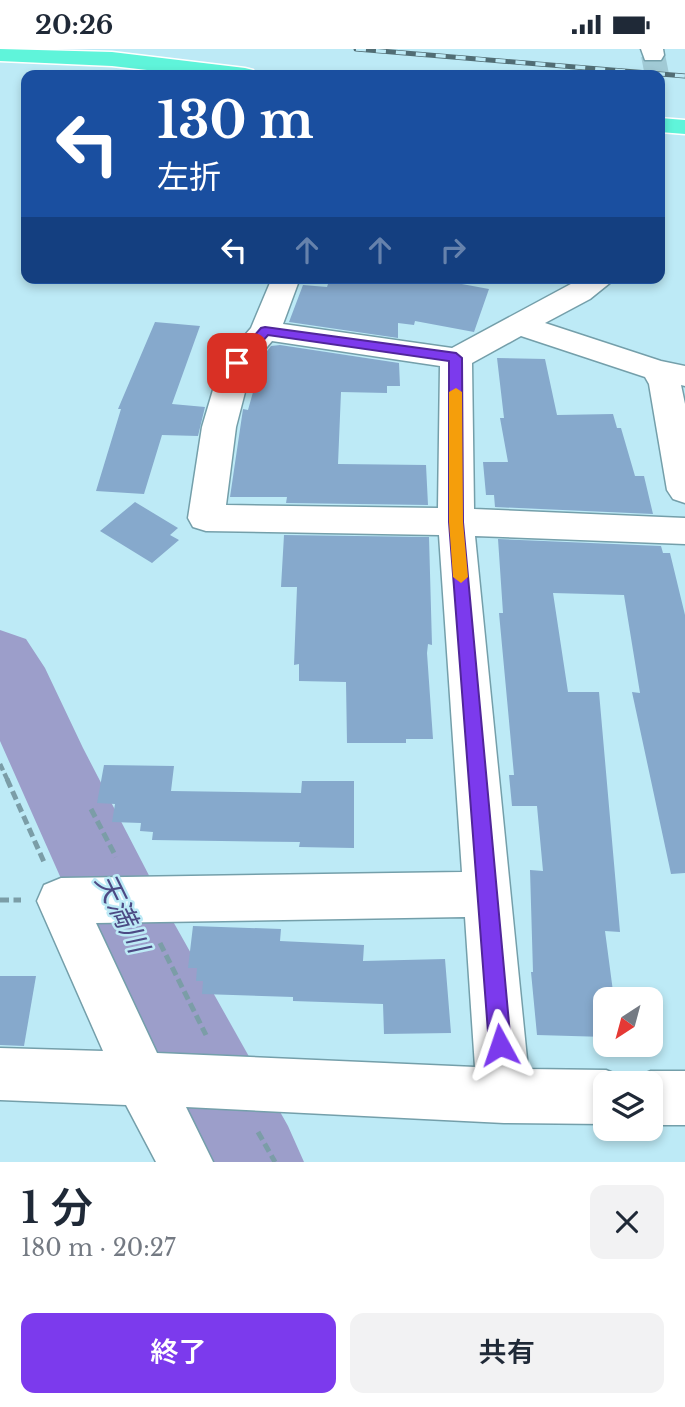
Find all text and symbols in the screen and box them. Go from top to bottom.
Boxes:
text: 20:26 [35,9,113,41]
text: 130 m [157,90,314,151]
icon: left [42,98,133,189]
text: 左折 [157,157,221,197]
icon: left [215,231,253,269]
icon: ahead [288,231,326,269]
icon: ahead [361,231,399,269]
icon: right [434,231,472,269]
pin [207,333,267,393]
icon: arrive [218,344,256,382]
water label: 天満川 [88,868,157,961]
north arrow [593,987,663,1057]
map controls [593,987,663,1141]
position arrow [463,1008,537,1082]
button: layers [593,1071,663,1141]
text: 1 分 [21,1182,93,1234]
button: close [590,1185,664,1259]
text: 180 m · 20:27 [21,1234,176,1262]
button: 終了 [21,1313,336,1393]
button: 共有 [350,1313,664,1393]

